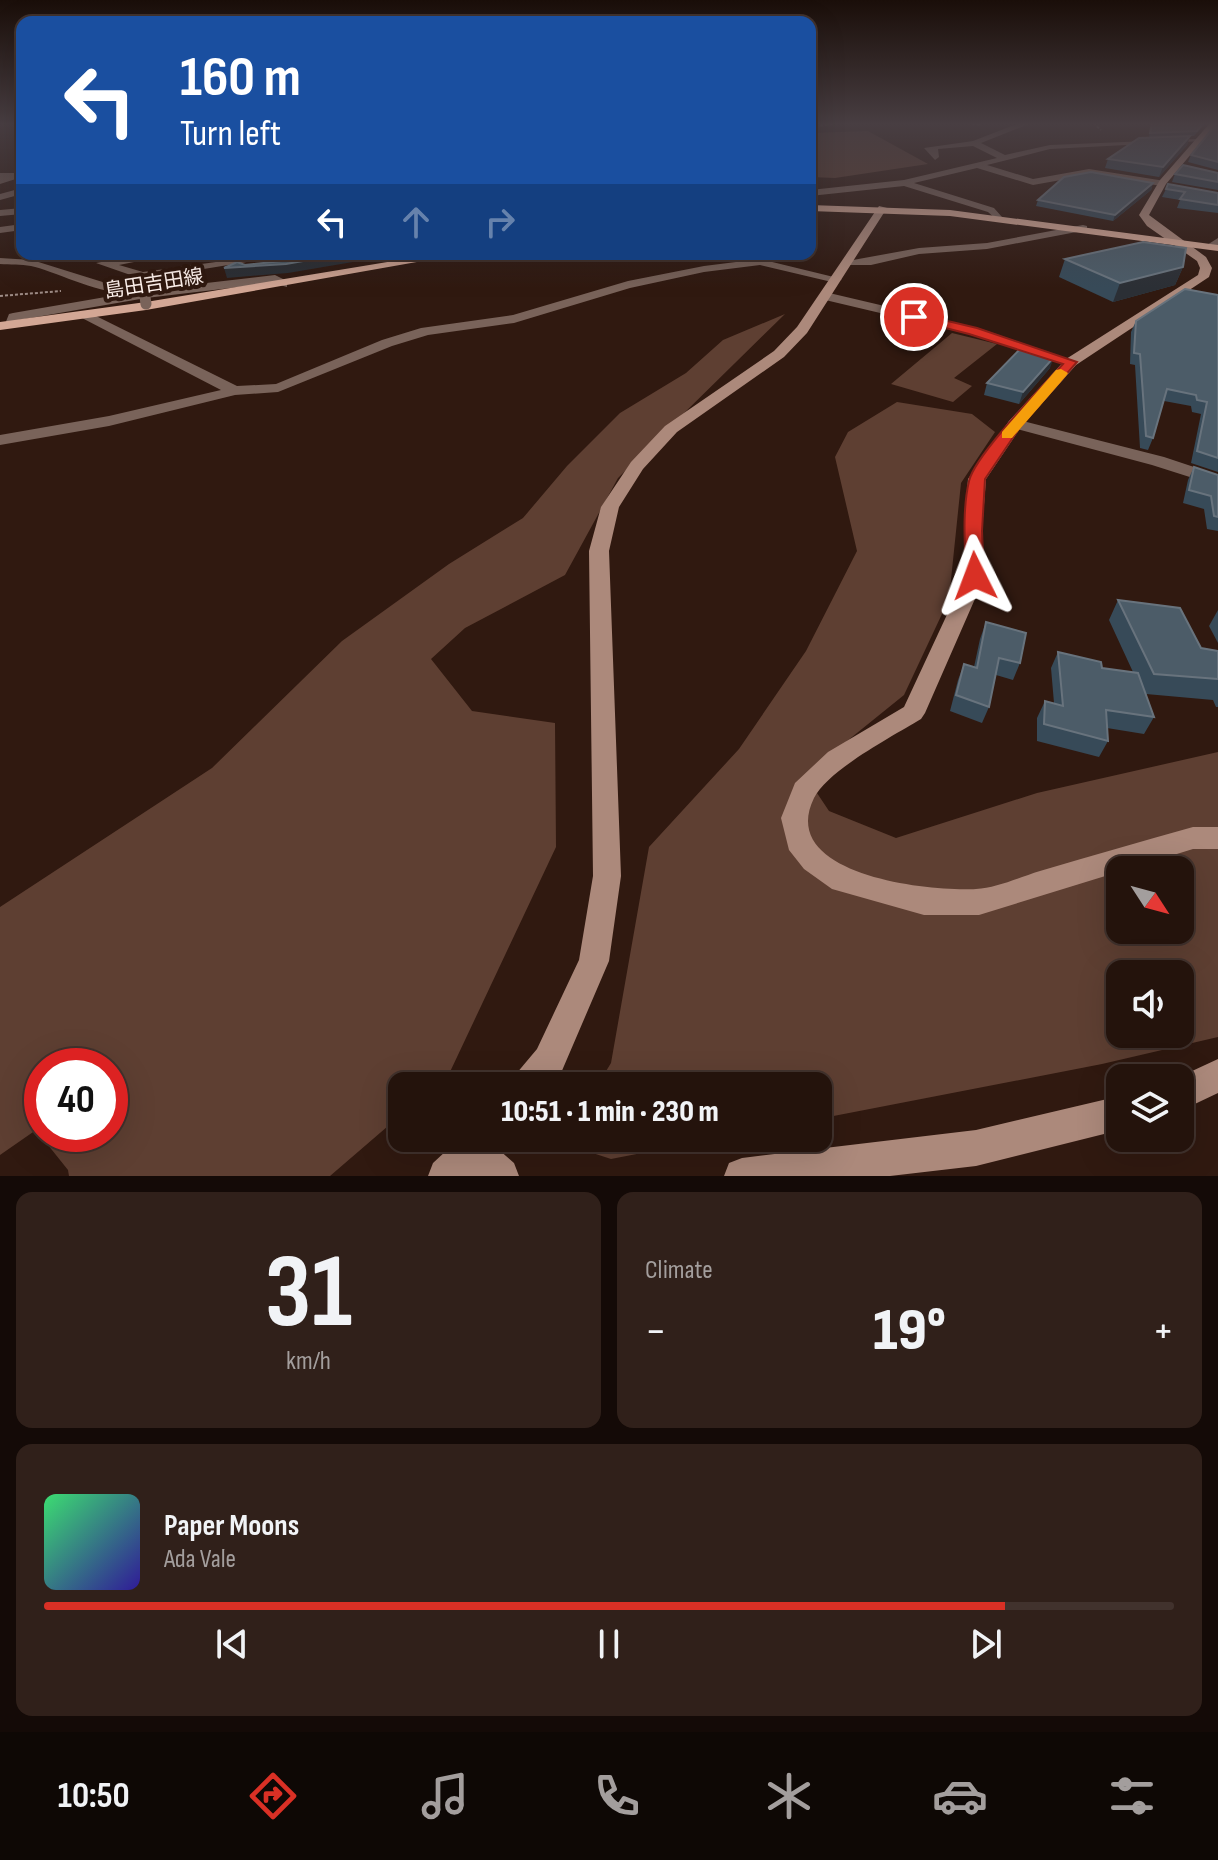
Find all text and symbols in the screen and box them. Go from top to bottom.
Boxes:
text: 160 m [180,45,301,112]
icon: left [48,48,152,152]
text: Turn left [180,113,281,156]
icon: left [310,200,354,244]
icon: ahead [394,200,438,244]
icon: right [478,200,522,244]
street label: 島田吉田線 [103,264,205,304]
pin [880,283,948,351]
icon: arrive [892,295,936,339]
position arrow [933,534,1017,618]
north arrow [1106,856,1194,944]
map controls [1106,856,1194,1152]
button: sound [1106,960,1194,1048]
speed limit sign: 40 [24,1048,128,1152]
button: layers [1106,1064,1194,1152]
text: 10:51 · 1 min · 230 m [501,1094,719,1130]
text: 31 [265,1231,352,1356]
text: Climate [645,1255,713,1286]
text: 19° [873,1295,946,1367]
text: − [645,1305,667,1358]
text: + [1152,1305,1174,1358]
text: km/h [286,1346,331,1377]
text: Paper Moons [164,1508,299,1544]
text: Ada Vale [164,1544,236,1575]
icon: previous [210,1622,254,1666]
icon: pause [587,1622,631,1666]
icon: next [964,1622,1008,1666]
icon: directions [245,1768,301,1824]
icon: music [417,1768,473,1824]
icon: phone [589,1768,645,1824]
icon: climate [761,1768,817,1824]
icon: car [932,1768,988,1824]
icon: filters [1104,1768,1160,1824]
text: 10:50 [58,1775,130,1818]

